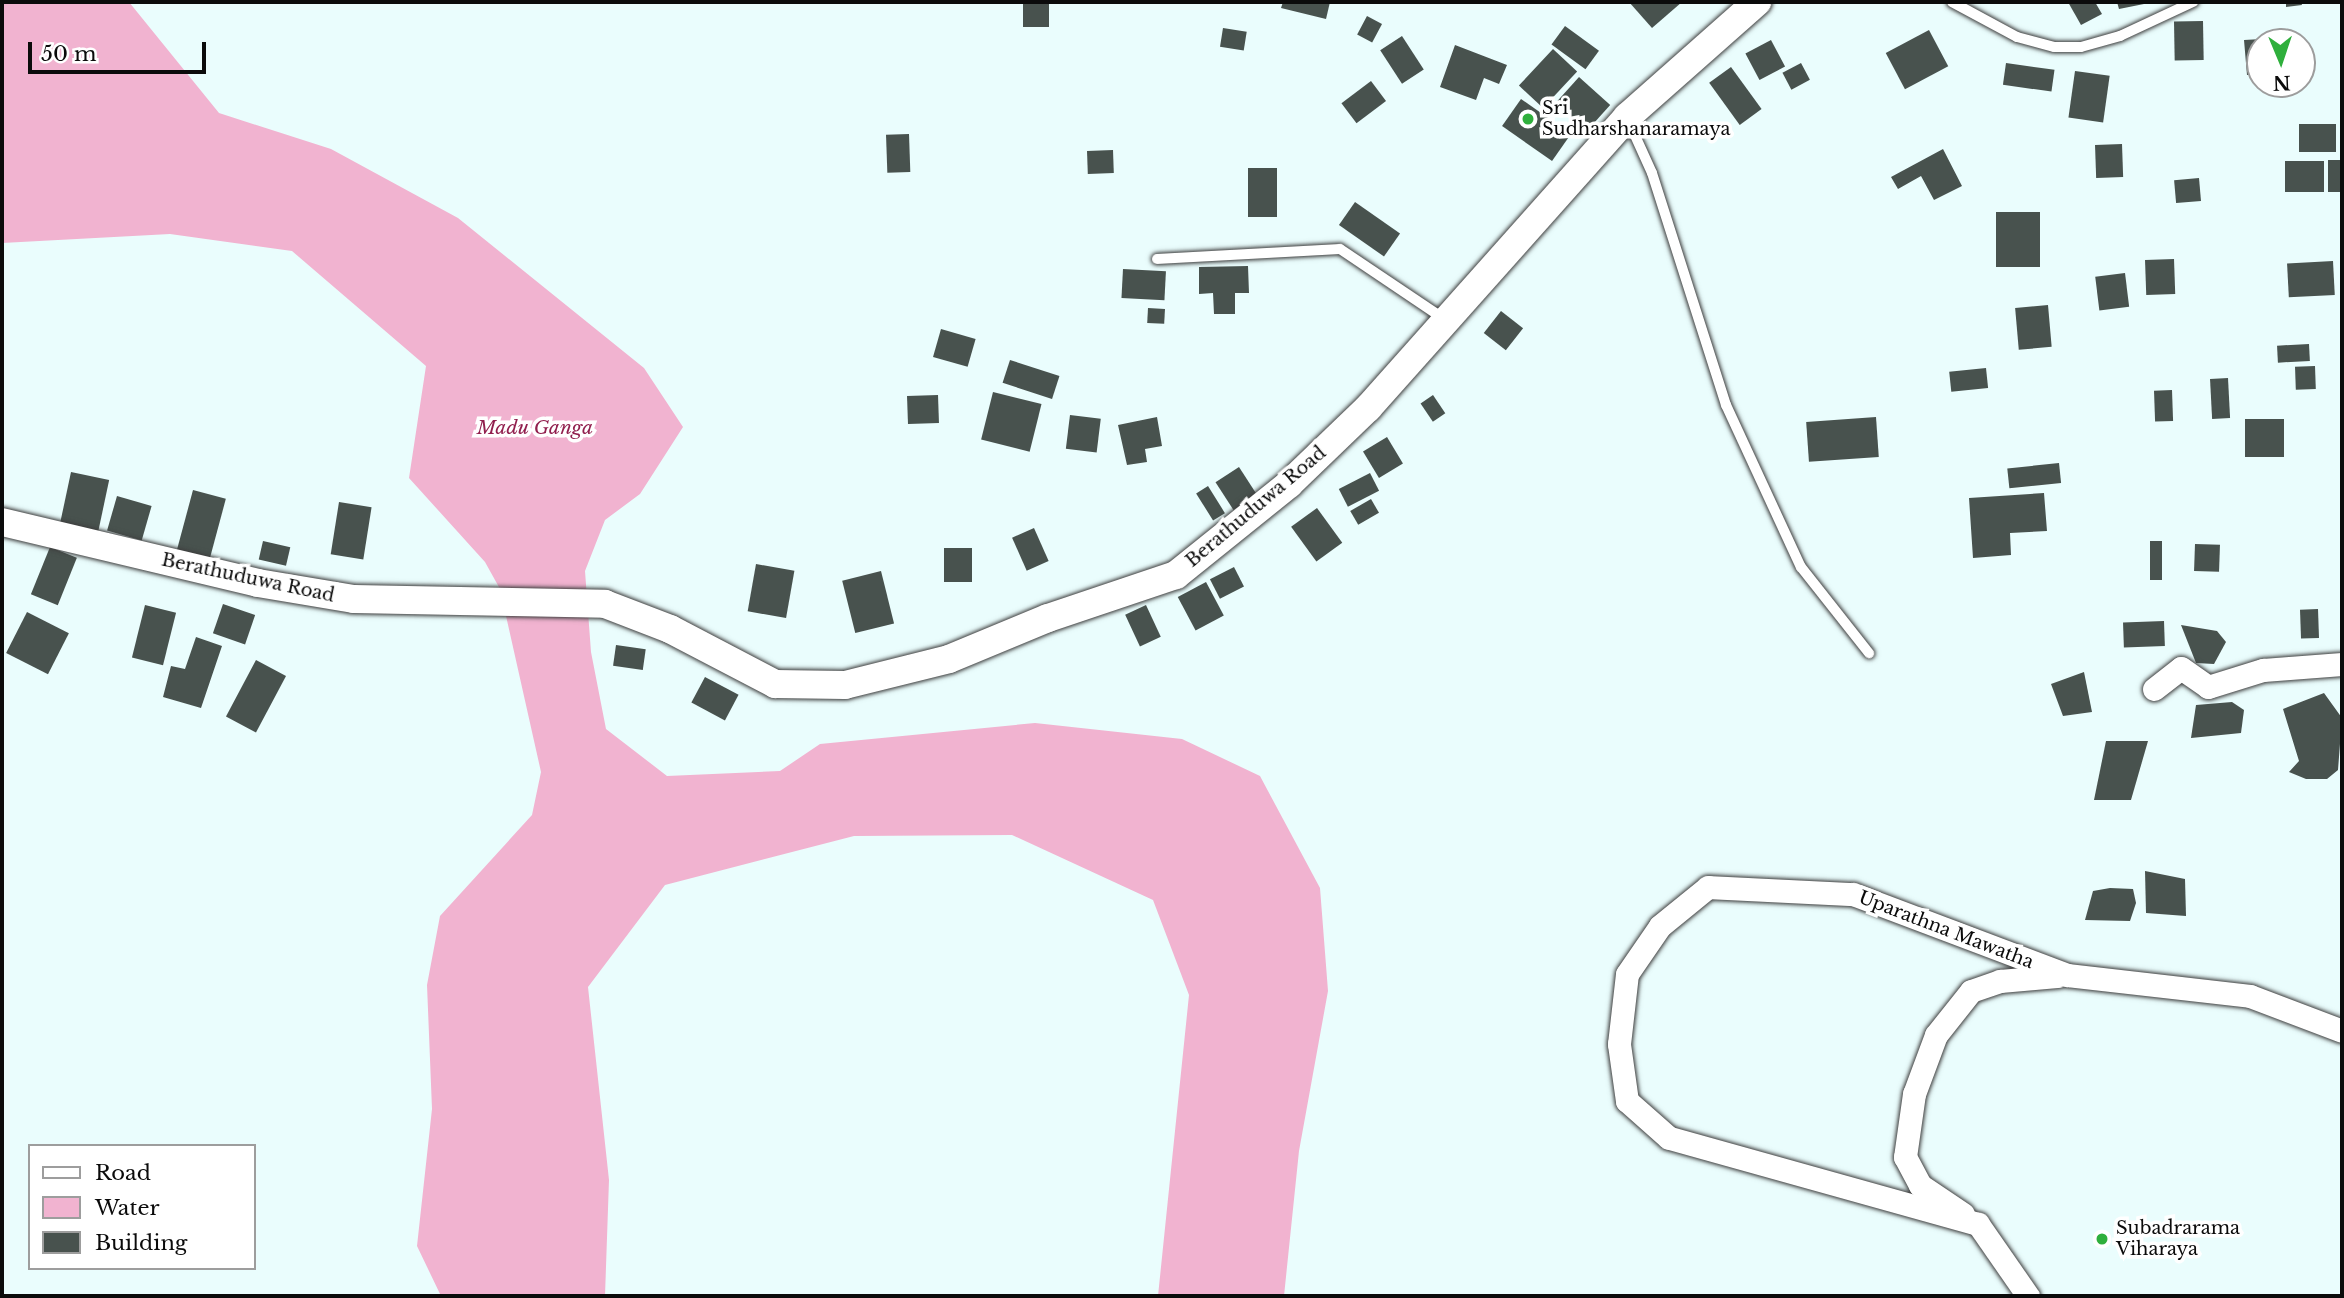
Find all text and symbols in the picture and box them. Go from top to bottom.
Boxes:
scale bar [32,28,210,72]
north arrow [2246,28,2316,98]
text: 50 m [41,41,96,67]
text: N [2272,71,2291,94]
place label: Sri Sudharshanaramaya [1542,98,1730,140]
marker: Sri Sudharshanaramaya [1520,111,1536,127]
water label: Madu Ganga [477,417,593,439]
street label: Berathuduwa Road [1182,442,1330,572]
street label: Berathuduwa Road [160,549,336,607]
street label: Uparathna Mawatha [1855,887,2037,973]
legend [28,1144,256,1270]
text: Road [95,1160,151,1186]
text: Water [95,1195,159,1221]
place label: Subadrarama Viharaya [2116,1218,2240,1260]
text: Building [95,1230,187,1256]
marker: Subadrarama Viharaya [2094,1231,2110,1247]

